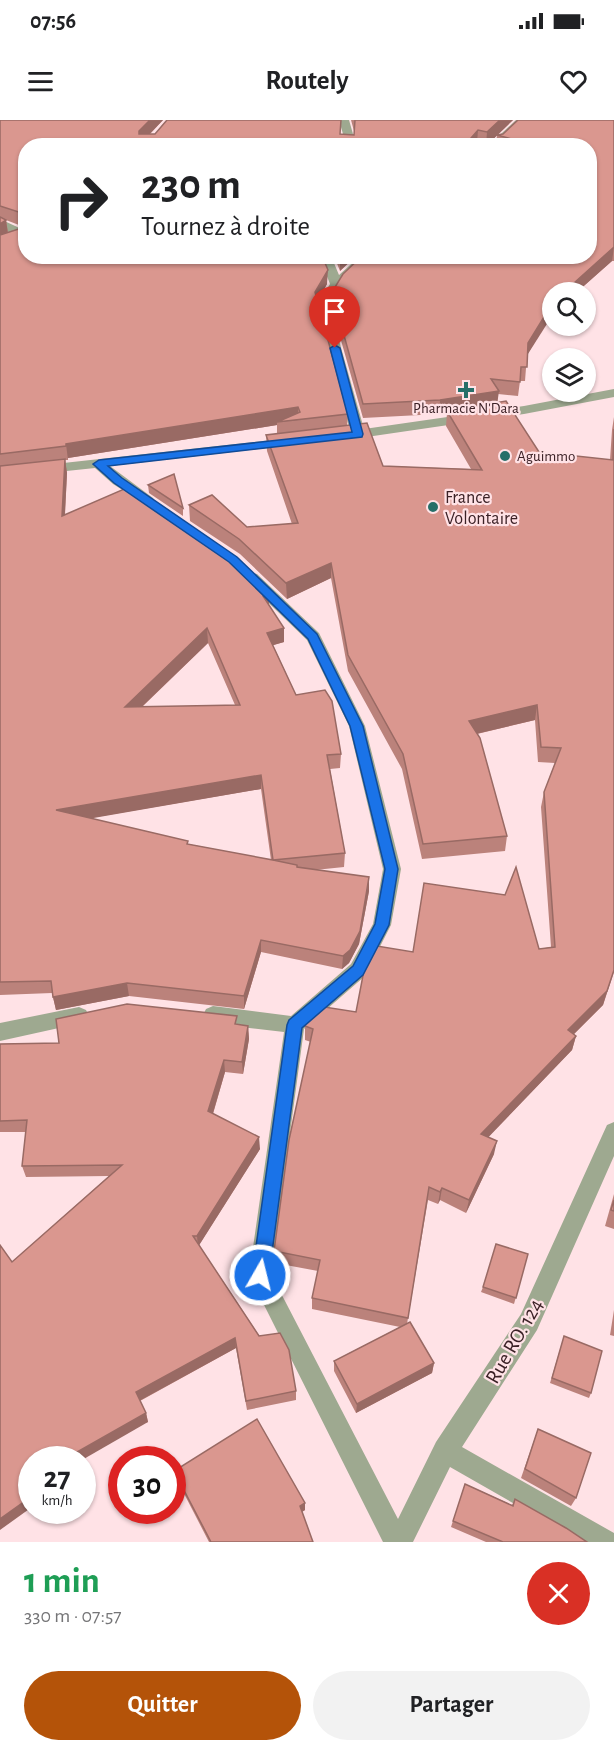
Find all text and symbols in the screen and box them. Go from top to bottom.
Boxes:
text: 07:56 [30,10,76,32]
icon: menu [24,65,57,98]
icon: heart [557,65,590,98]
text: Routely [265,67,349,94]
icon: right [42,162,120,240]
text: 230 m [141,164,241,206]
text: Tournez à droite [141,213,310,240]
map controls [542,282,596,402]
button: search [542,282,596,336]
pin [309,286,360,348]
icon: arrive [318,295,351,328]
button: layers [542,348,596,402]
marker: Pharmacie N'Dara [459,383,473,397]
place label: Pharmacie N'Dara [413,401,519,416]
marker: Aguimmo [498,449,512,463]
place label: Aguimmo [517,449,575,464]
place label: France Volontaire [445,489,518,528]
marker: France Volontaire [426,500,440,514]
position arrow [228,1243,292,1307]
street label: Rue RO. 124 [482,1295,547,1387]
speed limit sign: 30 [108,1446,186,1524]
text: 27 [43,1463,71,1493]
text: km/h [42,1493,72,1508]
button: close [527,1562,590,1625]
text: 1 min [24,1563,100,1599]
text: 330 m · 07:57 [24,1606,122,1626]
button: Quitter [24,1671,301,1740]
button: Partager [313,1671,590,1740]

